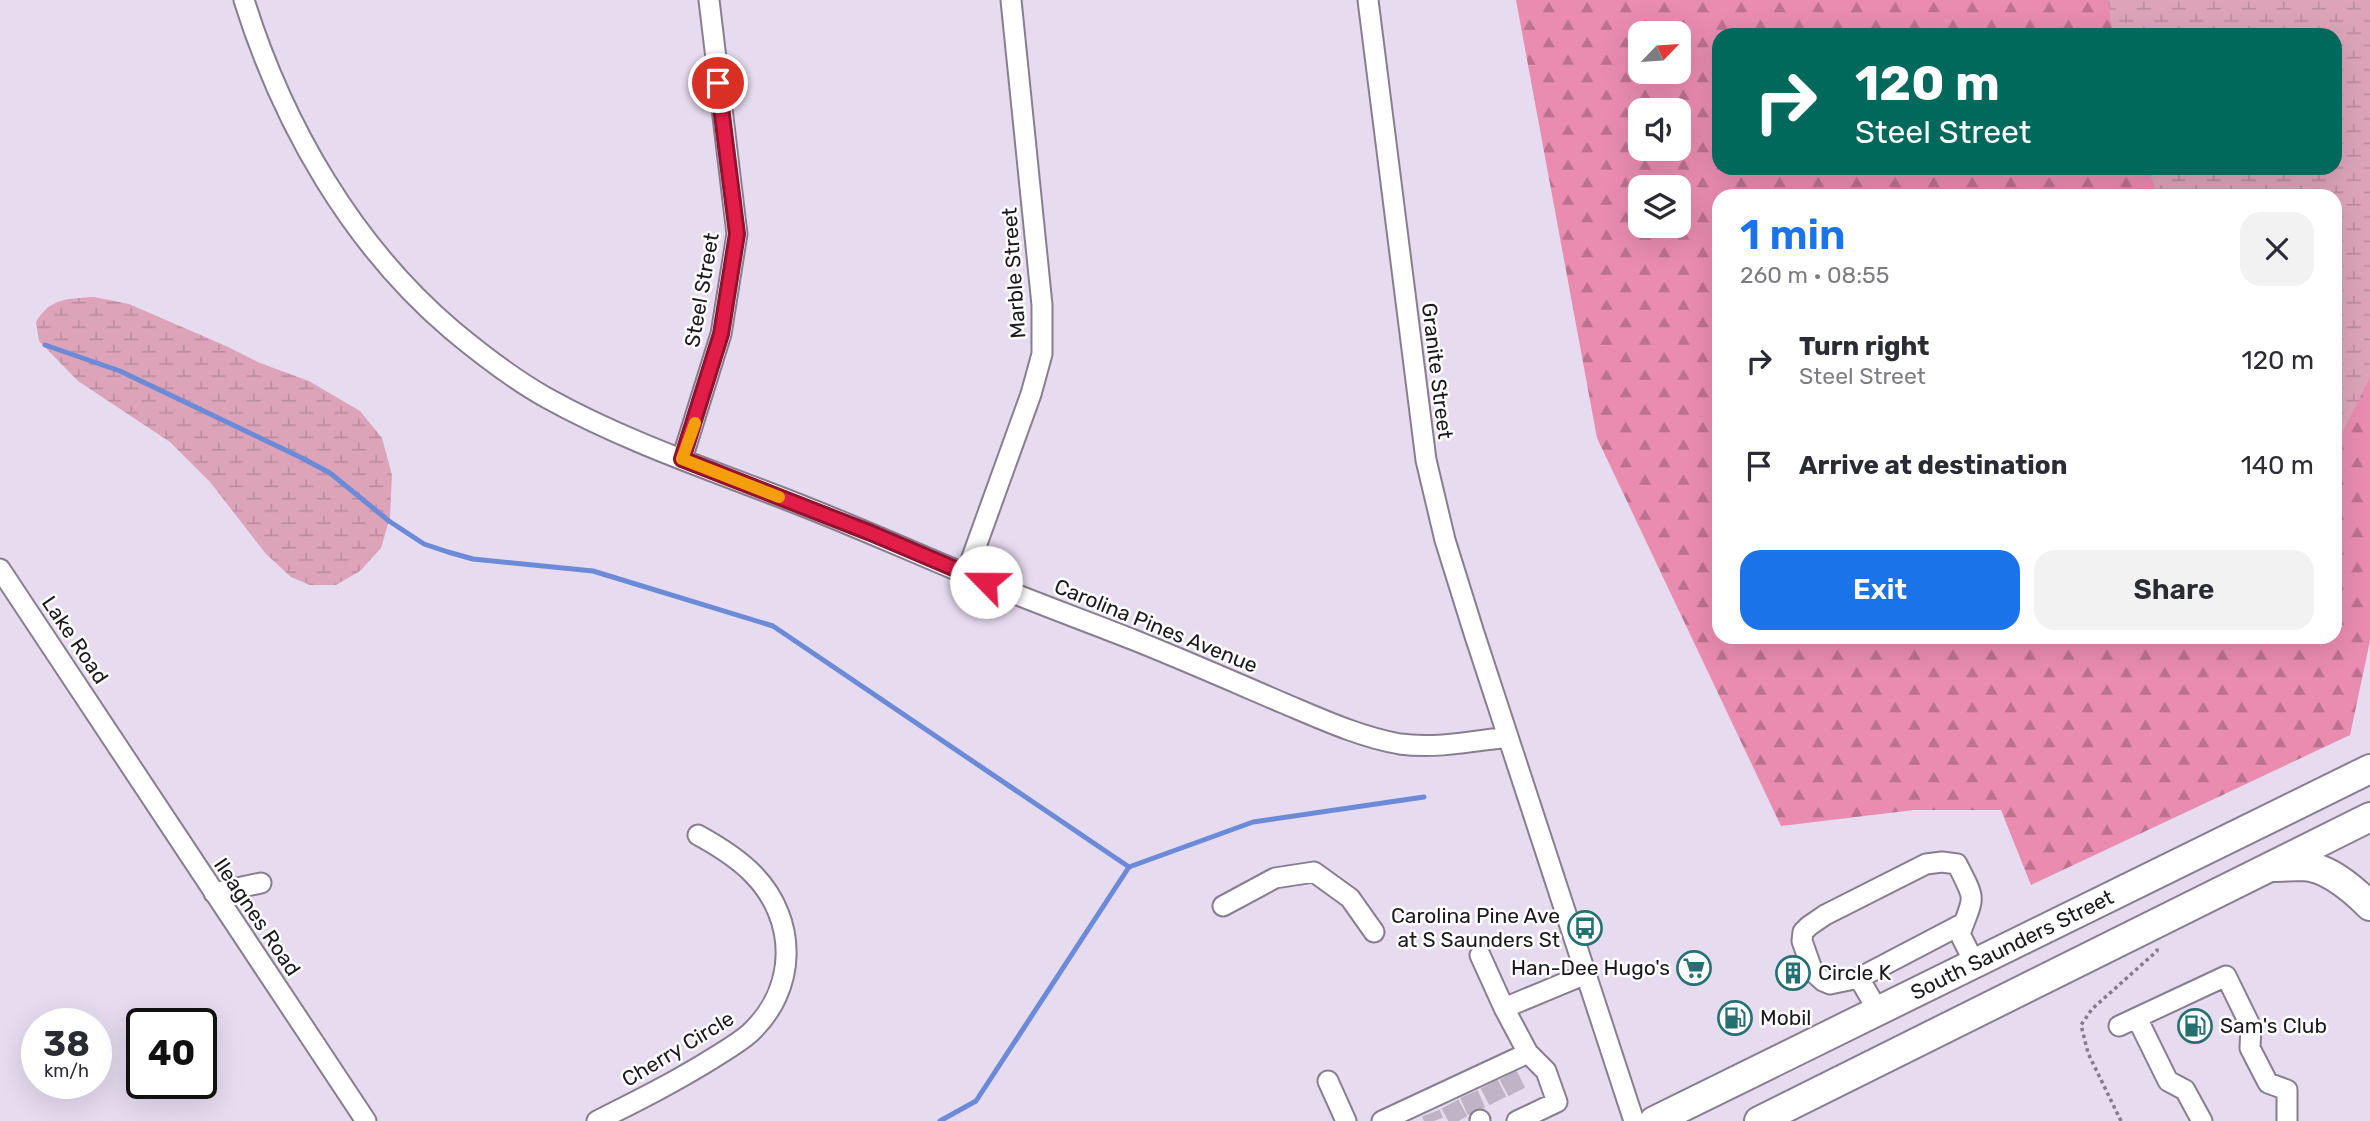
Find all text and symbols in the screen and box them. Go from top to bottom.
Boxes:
north arrow [1628,21,1690,84]
map controls [1628,21,1691,238]
pin [688,53,748,113]
text: 120 m [1855,54,2000,112]
icon: right [1740,56,1831,147]
icon: arrive [699,64,737,102]
button: sound [1628,98,1691,161]
text: Steel Street [1855,113,2031,151]
button: layers [1628,175,1691,238]
street label: Marble Street [996,207,1031,339]
text: 1 min [1740,210,1846,260]
button: close [2240,212,2314,286]
street label: Steel Street [679,231,724,349]
text: 260 m · 08:55 [1740,261,1889,289]
street label: Granite Street [1417,301,1458,441]
text: Turn right [1799,331,1929,362]
icon: right [1740,342,1778,380]
text: 120 m [2242,345,2314,376]
text: Steel Street [1799,362,1926,390]
icon: arrive [1740,447,1778,485]
text: Arrive at destination [1799,450,2067,481]
text: 140 m [2241,450,2314,481]
position arrow [949,545,1023,619]
button: Exit [1740,550,2020,630]
button: Share [2034,550,2314,630]
street label: Carolina Pines Avenue [1051,573,1261,678]
street label: Lake Road [37,591,114,688]
street label: Ileagnes Road [209,853,306,980]
street label: South Saunders Street [1906,884,2117,1005]
place label: Carolina Pine Ave at S Saunders St [1391,903,1560,952]
bus stop icon: Carolina Pine Ave at S Saunders St [1566,909,1604,947]
supermarket icon: Han-Dee Hugo's [1675,949,1713,987]
building icon: Circle K [1774,954,1812,992]
place label: Han-Dee Hugo's [1511,955,1670,980]
place label: Circle K [1818,960,1891,985]
fuel station icon: Mobil [1716,999,1754,1037]
street label: Cherry Circle [617,1005,738,1092]
place label: Mobil [1760,1005,1811,1030]
fuel station icon: Sam's Club [2176,1007,2214,1045]
speed limit sign: 40 [126,1008,217,1099]
place label: Sam's Club [2220,1013,2327,1038]
text: 38 [43,1023,90,1065]
text: km/h [44,1060,89,1082]

